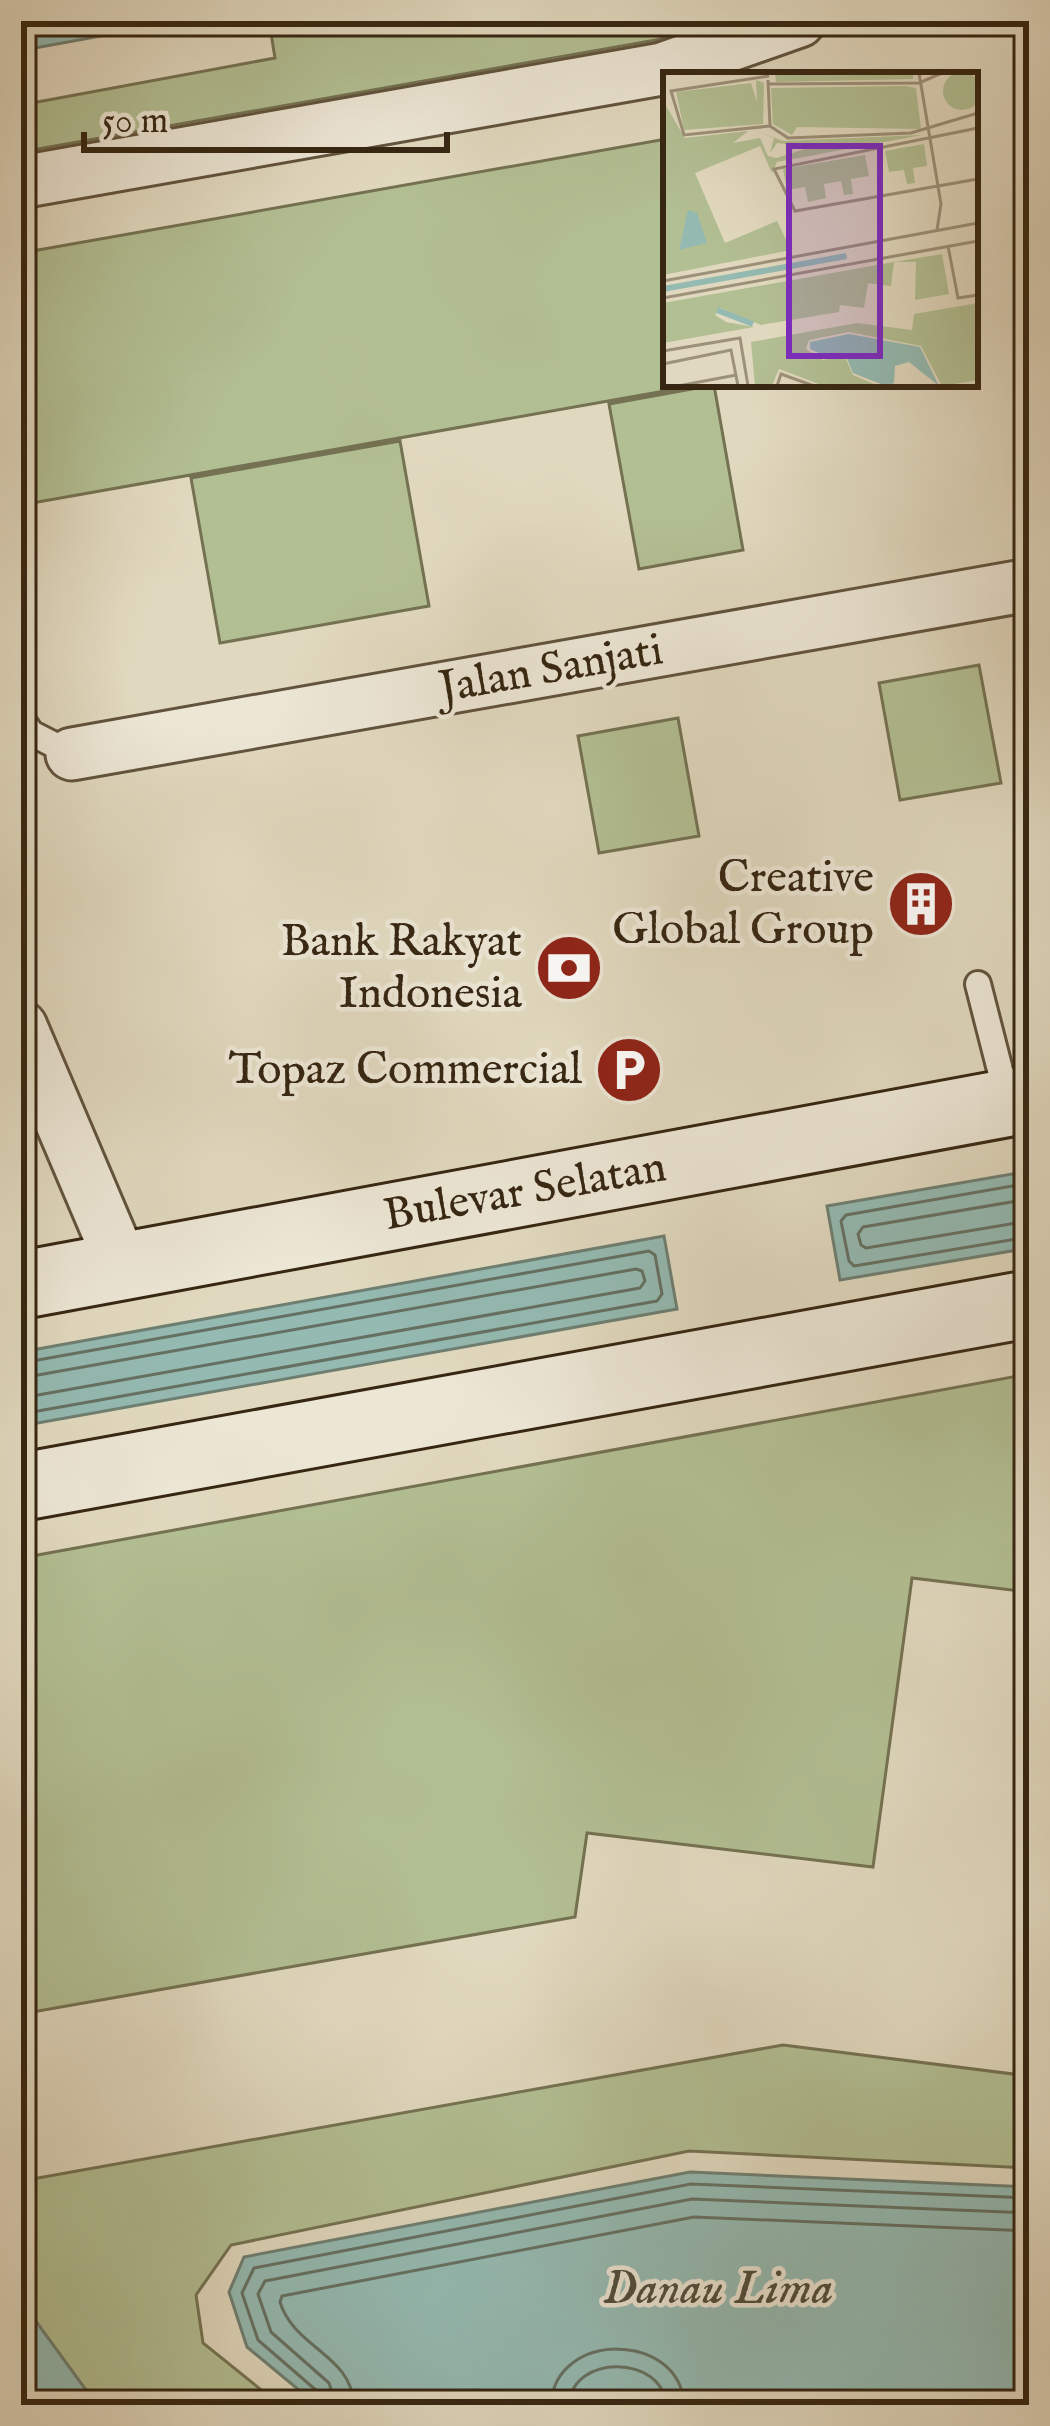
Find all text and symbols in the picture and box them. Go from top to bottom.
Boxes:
inset map [663,72,978,387]
scale bar [84,78,447,152]
text: 50 m [102,99,168,145]
street label: Jalan Sanjati [430,622,667,719]
place label: Creative Global Group [612,850,874,959]
building icon: Creative Global Group [886,869,956,939]
place label: Bank Rakyat Indonesia [281,914,523,1023]
bank icon: Bank Rakyat Indonesia [534,933,604,1003]
parking icon: Topaz Commercial [594,1035,664,1105]
place label: Topaz Commercial [228,1042,583,1099]
street label: Bulevar Selatan [379,1139,671,1245]
water label: Danau Lima [603,2260,833,2320]

